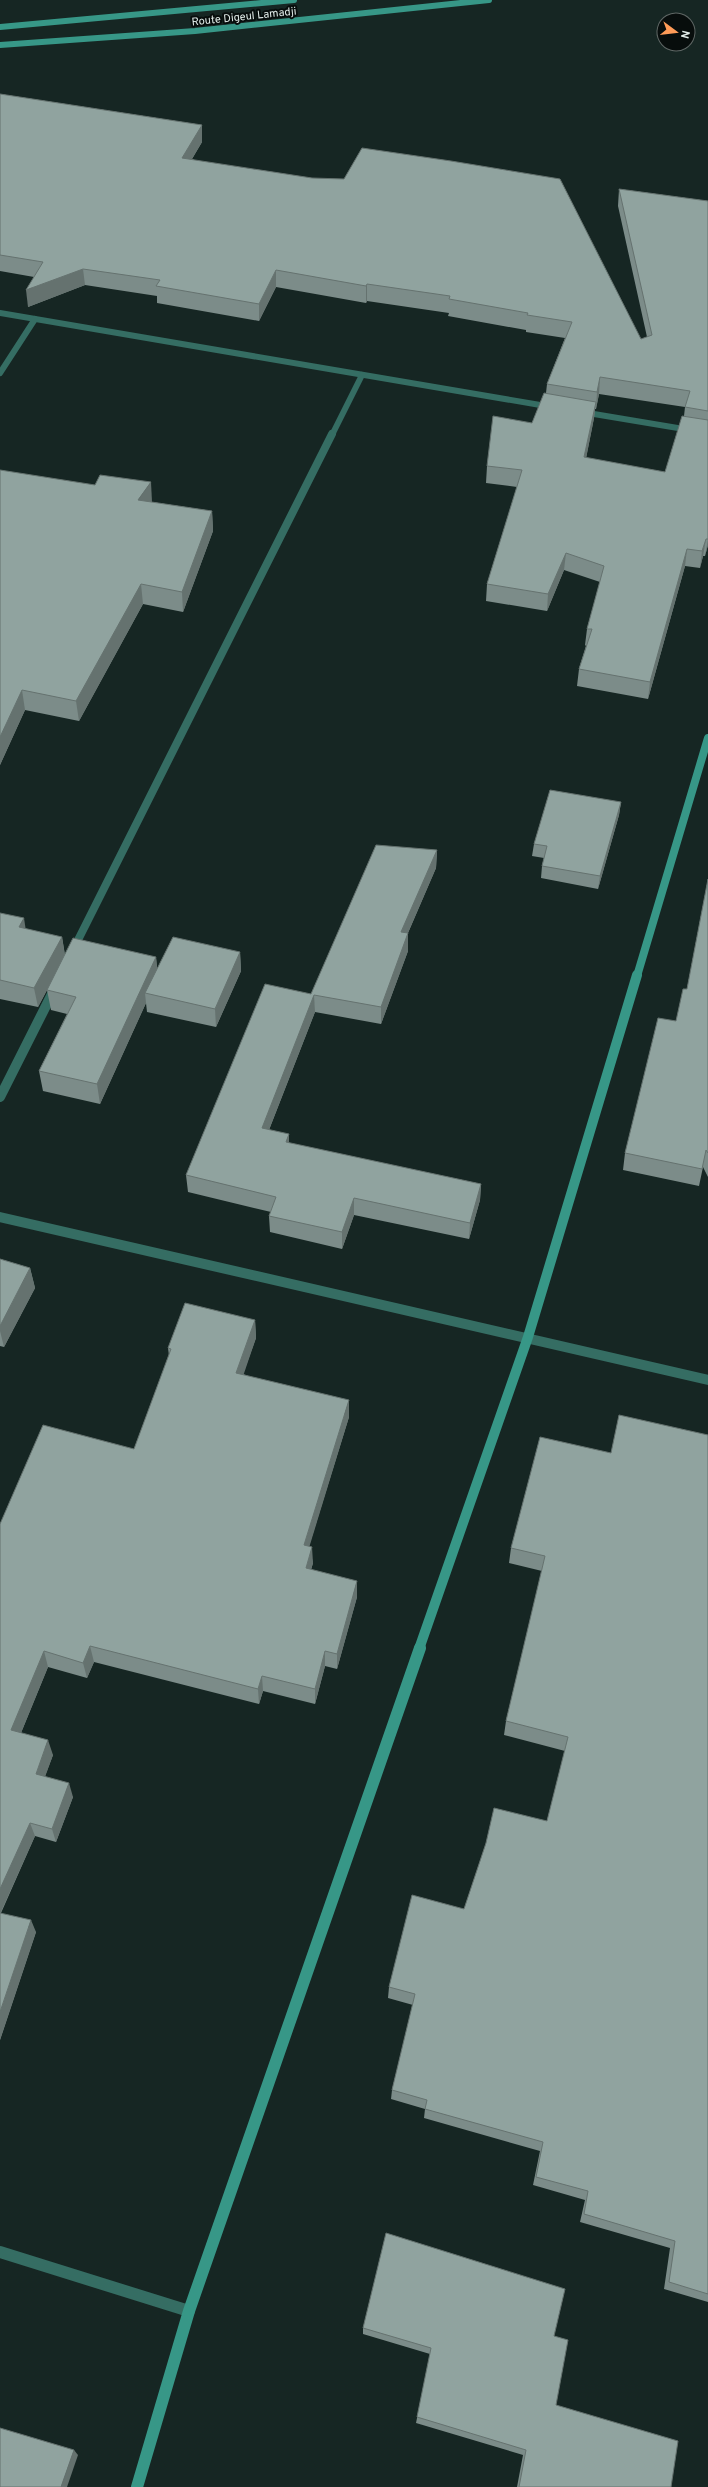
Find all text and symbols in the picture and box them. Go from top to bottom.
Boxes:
street label: Route Digeul Lamadji [191,5,297,29]
north arrow [656,12,696,52]
text: N [677,29,692,40]

